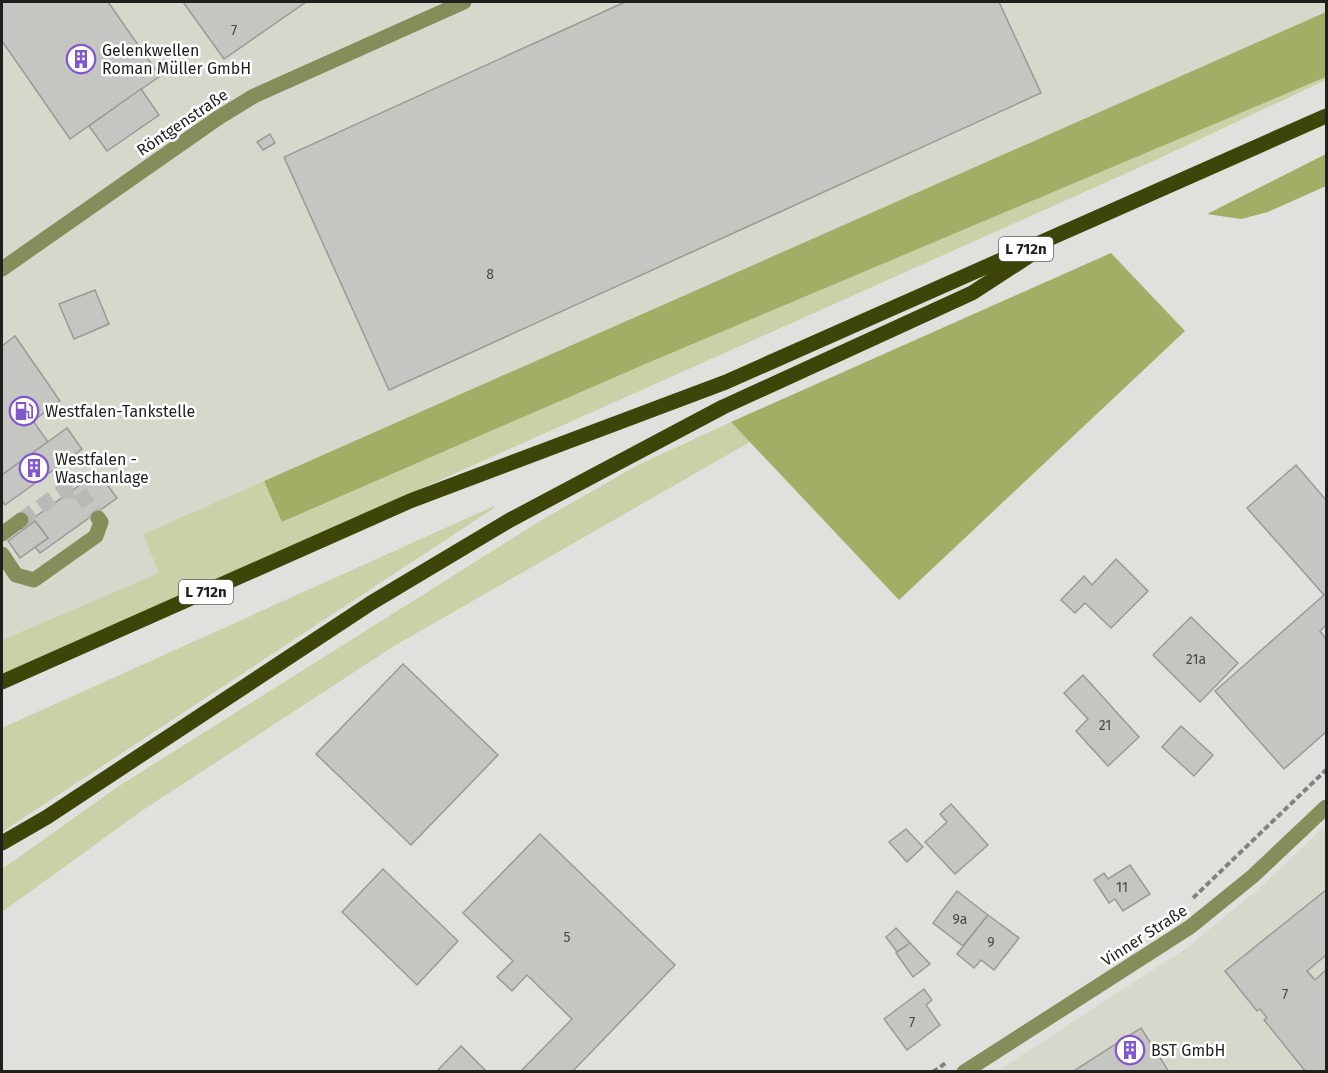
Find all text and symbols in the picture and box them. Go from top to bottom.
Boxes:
house number: 7 [231,22,237,39]
place label: Gelenkwellen Roman Müller GmbH [102,41,251,78]
building icon: Gelenkwellen Roman Müller GmbH [65,43,97,75]
street label: Röntgenstraße [133,85,231,160]
road number: L 712n [999,237,1053,261]
house number: 8 [486,266,494,283]
fuel station icon: Westfalen-Tankstelle [8,395,40,427]
place label: Westfalen-Tankstelle [45,402,195,421]
place label: Westfalen - Waschanlage [55,450,149,487]
building icon: Westfalen - Waschanlage [18,452,50,484]
road number: L 712n [179,580,233,604]
house number: 21a [1186,651,1206,668]
house number: 21 [1099,717,1111,734]
house number: 11 [1116,879,1128,896]
street label: Vinner Straße [1098,901,1191,970]
house number: 9a [953,911,967,928]
house number: 5 [563,929,571,946]
house number: 9 [987,934,995,951]
house number: 7 [1282,986,1288,1003]
house number: 7 [909,1014,915,1031]
building icon: BST GmbH [1114,1034,1146,1066]
place label: BST GmbH [1151,1041,1225,1060]

